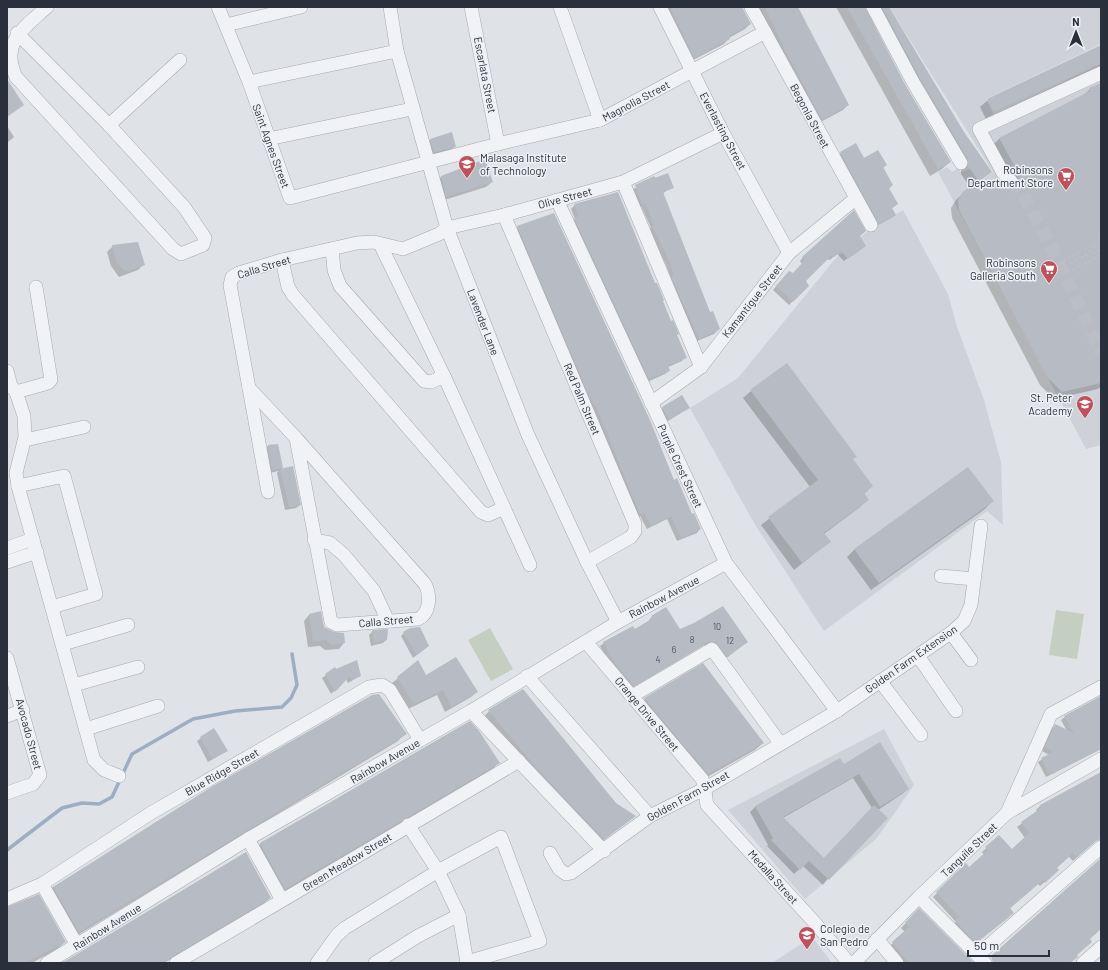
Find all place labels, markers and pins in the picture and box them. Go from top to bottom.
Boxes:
place label: Malasaga Institute of Technology [480,151,567,177]
school or university icon: Malasaga Institute of Technology [457,154,477,179]
place label: Robinsons Department Store [967,163,1053,189]
supermarket icon: Robinsons Department Store [1056,166,1076,191]
place label: Robinsons Galleria South [970,256,1036,282]
supermarket icon: Robinsons Galleria South [1039,259,1059,284]
place label: St. Peter Academy [1028,391,1072,417]
school or university icon: St. Peter Academy [1075,394,1095,419]
place label: Colegio de San Pedro [820,922,870,948]
school or university icon: Colegio de San Pedro [797,925,817,950]

